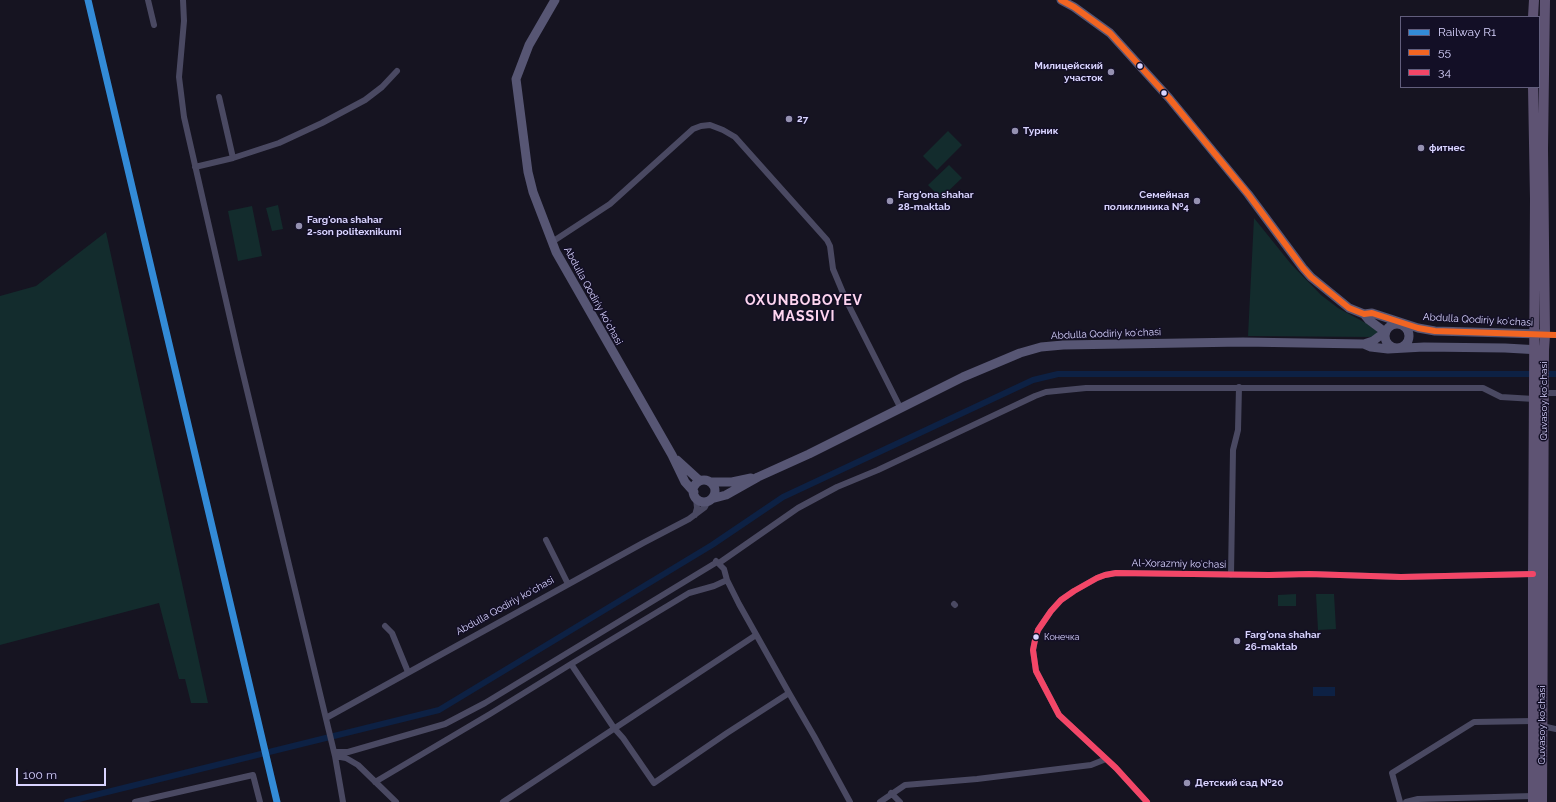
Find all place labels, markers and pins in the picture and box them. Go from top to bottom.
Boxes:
place label: Милицейский участок [1034,60,1103,84]
unlabelled marker [1135,61,1145,71]
marker: Милицейский участок [1106,67,1116,77]
unlabelled marker [1159,88,1169,98]
place label: 27 [797,113,808,125]
marker: 27 [784,114,794,124]
place label: Турник [1023,125,1058,137]
marker: Турник [1010,126,1020,136]
place label: фитнес [1429,142,1465,154]
marker: фитнес [1416,143,1426,153]
place label: Farg'ona shahar 28-maktab [898,189,974,212]
place label: Семейная поликлиника №4 [1104,189,1189,212]
marker: Farg'ona shahar 28-maktab [885,196,895,206]
marker: Семейная поликлиника №4 [1192,196,1202,206]
place label: Farg'ona shahar 2-son politexnikumi [307,214,401,238]
marker: Farg'ona shahar 2-son politexnikumi [294,221,304,231]
place label: Farg'ona shahar 26-maktab [1245,629,1321,652]
marker: Конечка [1031,632,1041,642]
place label: Конечка [1044,632,1080,642]
marker: Farg'ona shahar 26-maktab [1232,636,1242,646]
place label: Детский сад №20 [1195,777,1283,789]
marker: Детский сад №20 [1182,778,1192,788]

